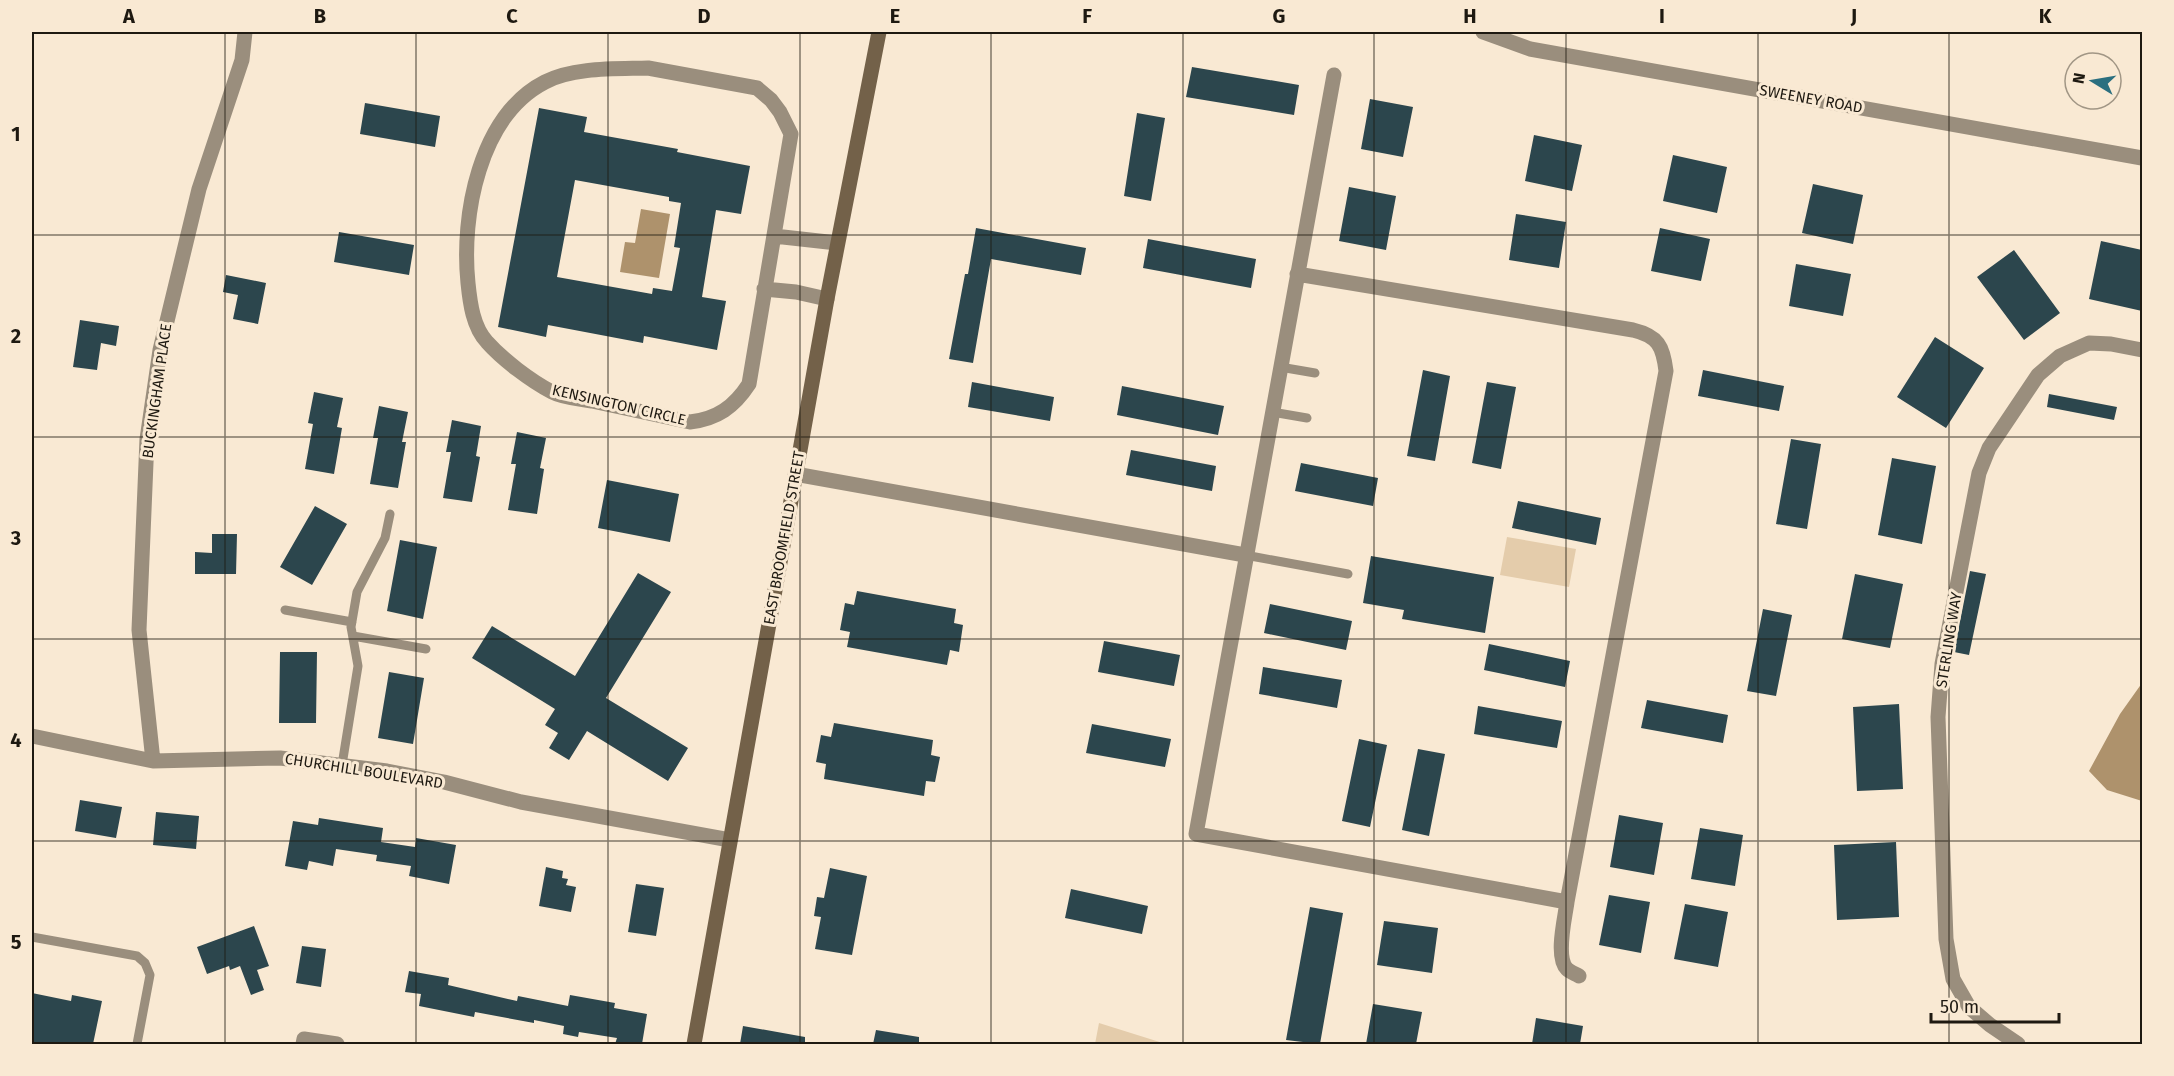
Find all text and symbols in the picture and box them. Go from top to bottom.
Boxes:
text: A [122,4,136,28]
text: B [314,4,326,28]
text: C [506,4,518,28]
text: D [697,4,711,28]
text: E [890,4,900,28]
text: F [1082,4,1092,28]
text: G [1273,4,1285,28]
text: H [1463,4,1477,28]
text: I [1659,4,1665,28]
text: J [1850,4,1857,28]
text: K [2039,4,2052,28]
north arrow [2063,51,2123,111]
text: N [2068,71,2089,85]
street label: SWEENEY ROAD [1758,81,1864,117]
text: 1 [11,122,21,146]
street label: BUCKINGHAM PLACE [139,322,175,460]
text: 2 [11,324,21,348]
street label: KENSINGTON CIRCLE [550,381,688,429]
street label: EAST BROOMFIELD STREET [760,450,808,626]
text: 3 [10,526,21,550]
street label: STERLING WAY [1933,590,1966,689]
text: 4 [10,728,22,752]
street label: CHURCHILL BOULEVARD [284,750,444,792]
text: 5 [11,930,22,954]
scale bar [1931,986,2058,1024]
text: 50 m [1940,996,1979,1018]

